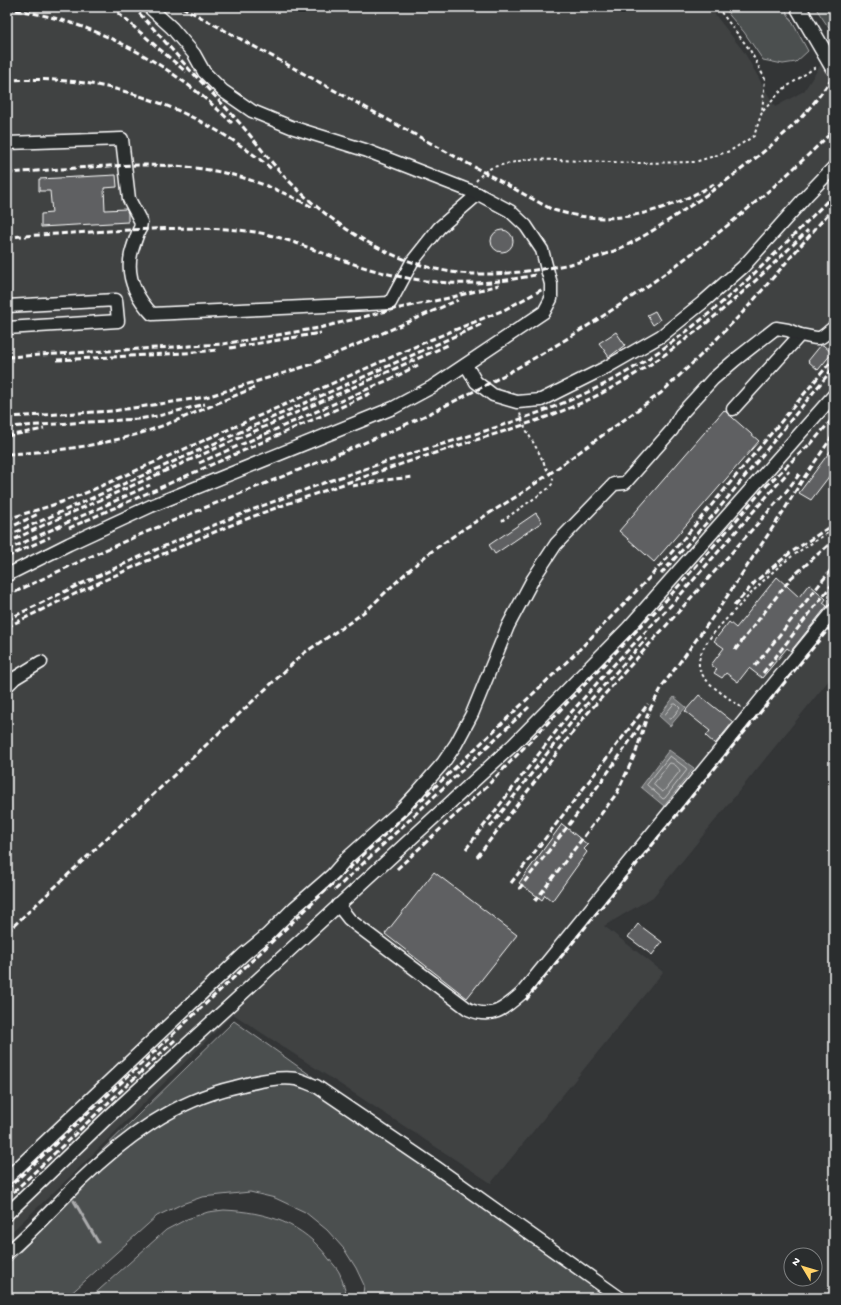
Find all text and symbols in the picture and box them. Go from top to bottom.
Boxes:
north arrow [783,1247,823,1287]
text: N [790,1256,804,1269]

